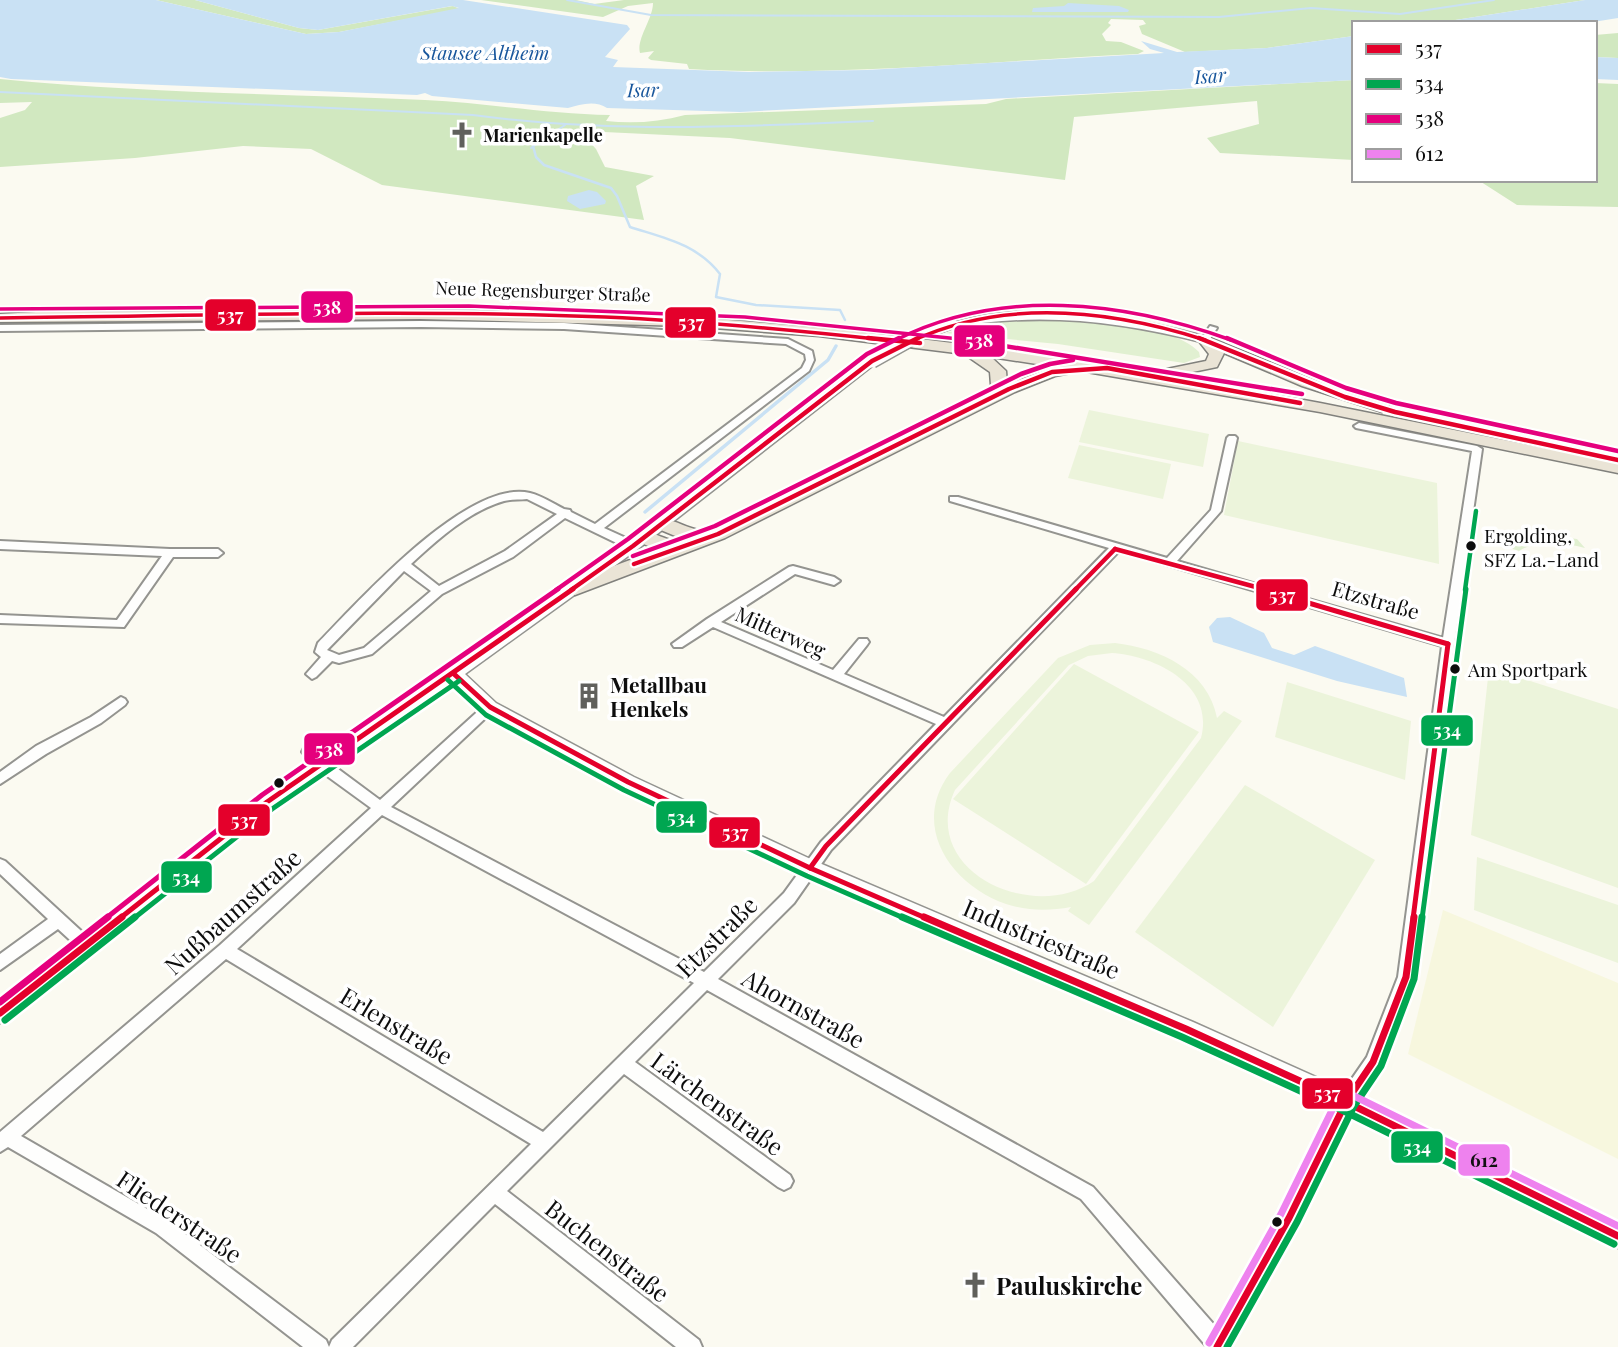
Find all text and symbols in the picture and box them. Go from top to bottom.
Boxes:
legend [1352,21,1597,182]
text: 537 [1415,33,1442,61]
water label: Stausee Altheim [419,39,550,65]
water label: Isar [1192,61,1228,89]
text: 534 [1415,68,1444,96]
water label: Isar [626,76,660,102]
text: 538 [1415,103,1444,131]
church icon: Marienkapelle [447,120,477,150]
place label: Marienkapelle [483,123,603,147]
text: 612 [1415,138,1444,166]
street label: Neue Regensburger Straße [435,275,651,307]
line badge: 538 [300,290,354,324]
text: 538 [313,293,341,319]
line badge: 537 [204,298,257,332]
text: 537 [217,301,244,327]
line badge: 537 [664,306,717,339]
text: 537 [678,308,705,334]
line badge: 538 [953,324,1006,358]
text: 538 [965,326,993,352]
place label: Ergolding, SFZ La.-Land [1484,522,1599,572]
marker: Ergolding, SFZ La.-Land [1464,539,1478,553]
street label: Etzstraße [1329,573,1423,625]
line badge: 537 [1255,578,1309,612]
text: 537 [1269,581,1296,607]
street label: Mitterweg [731,599,831,663]
place label: Am Sportpark [1467,656,1588,682]
marker: Am Sportpark [1448,662,1462,676]
place label: Metallbau Henkels [610,670,707,722]
building icon: Metallbau Henkels [574,681,604,711]
line badge: 534 [1420,714,1474,747]
text: 534 [1433,716,1461,742]
line badge: 538 [303,732,356,766]
text: 538 [315,735,343,761]
unlabelled marker [272,776,286,790]
line badge: 534 [655,800,708,834]
line badge: 537 [217,803,271,837]
text: 534 [667,803,695,829]
text: 537 [231,806,258,832]
line badge: 537 [708,816,761,849]
text: 537 [722,818,749,844]
street label: Nußbaumstraße [157,841,307,981]
line badge: 534 [160,860,213,894]
text: 534 [172,863,200,889]
street label: Etzstraße [668,888,764,984]
street label: Industriestraße [959,891,1125,985]
street label: Ahornstraße [736,961,871,1055]
street label: Erlenstraße [335,979,459,1071]
street label: Lärchenstraße [645,1044,791,1162]
line badge: 537 [1301,1077,1354,1110]
text: 537 [1314,1079,1341,1105]
line badge: 534 [1390,1130,1444,1164]
text: 534 [1403,1133,1431,1159]
line badge: 612 [1457,1143,1511,1177]
text: 612 [1470,1146,1498,1172]
street label: Fliederstraße [111,1162,249,1270]
street label: Buchenstraße [539,1191,677,1309]
unlabelled marker [1270,1215,1284,1229]
place label: Pauluskirche [996,1269,1142,1301]
church icon: Pauluskirche [960,1270,990,1300]

